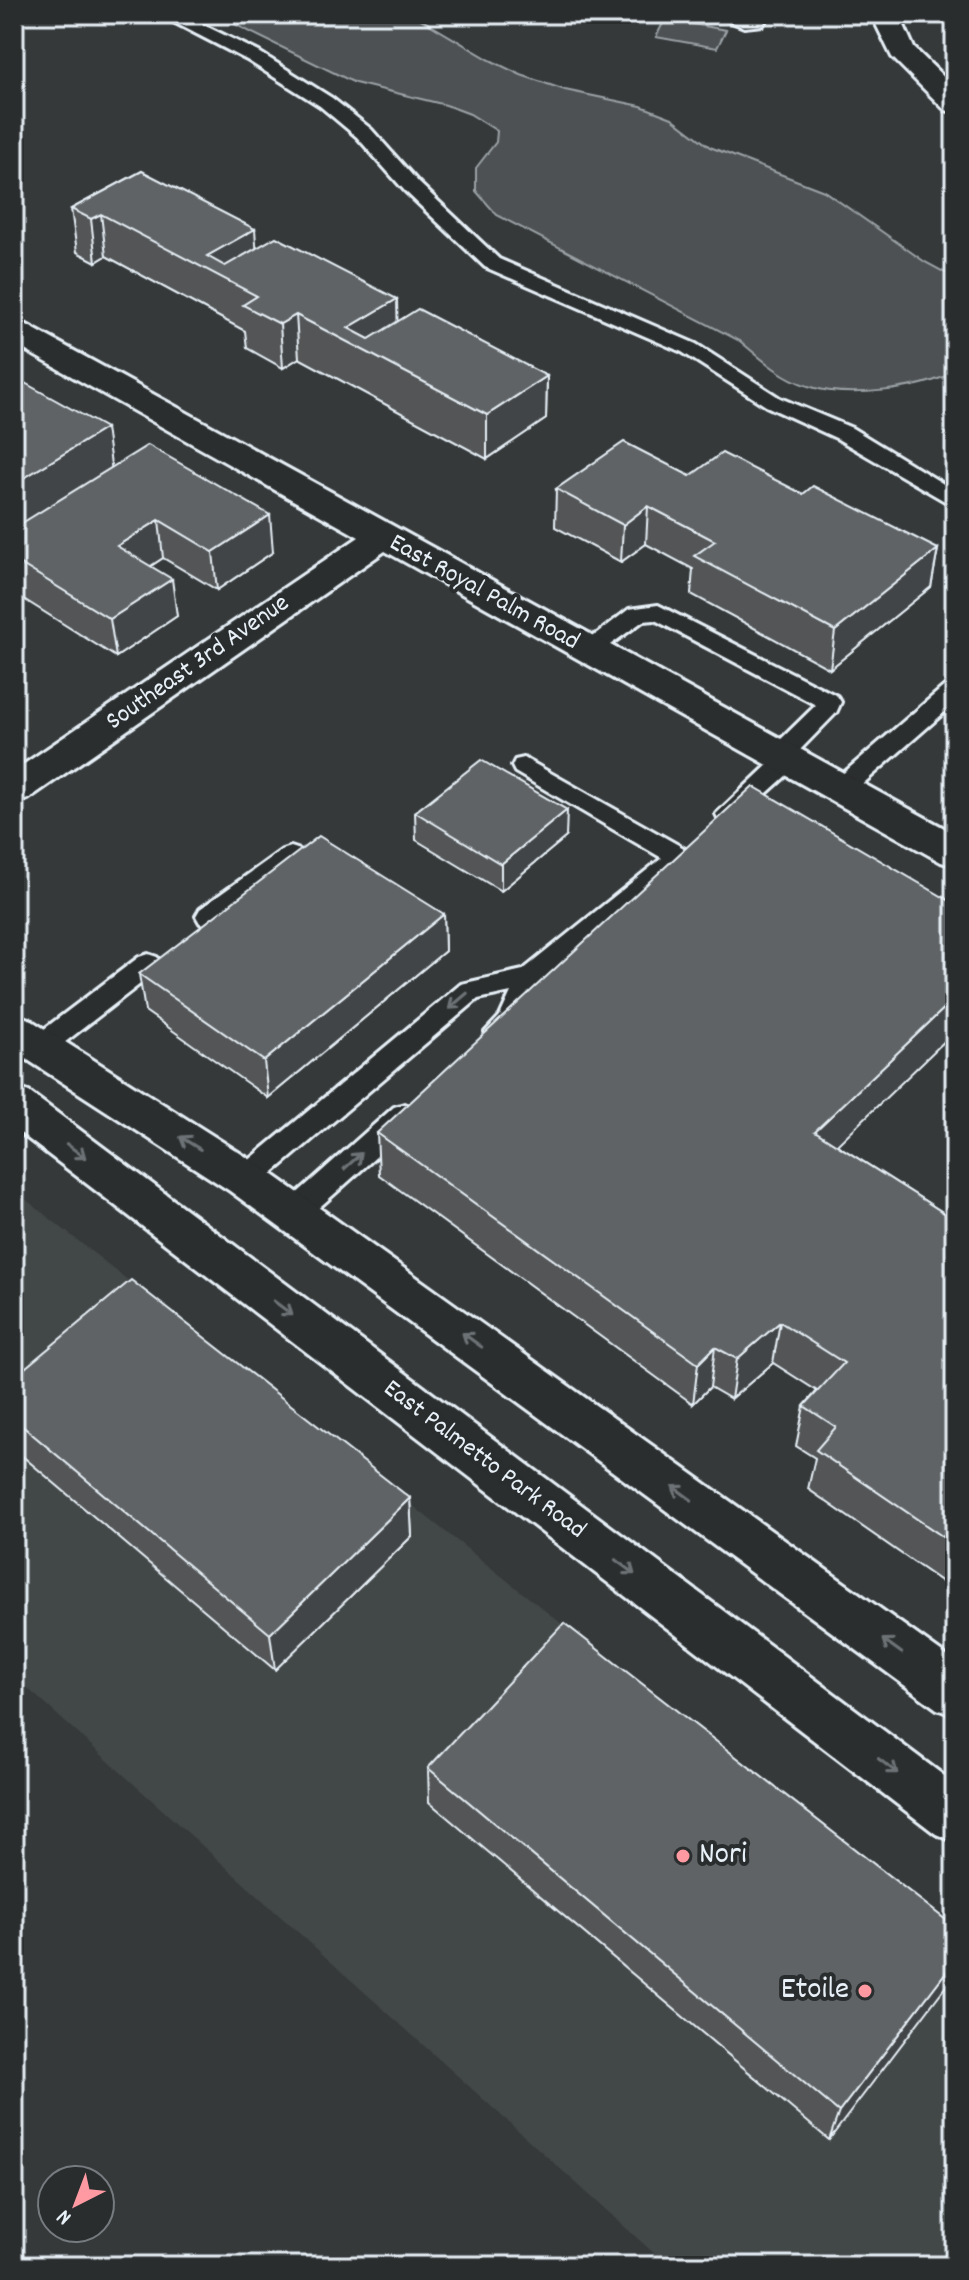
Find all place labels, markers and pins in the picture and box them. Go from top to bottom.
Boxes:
place label: Nori [699,1833,747,1879]
marker: Nori [674,1847,692,1865]
place label: Etoile [781,1968,849,2014]
marker: Etoile [856,1982,874,2000]

